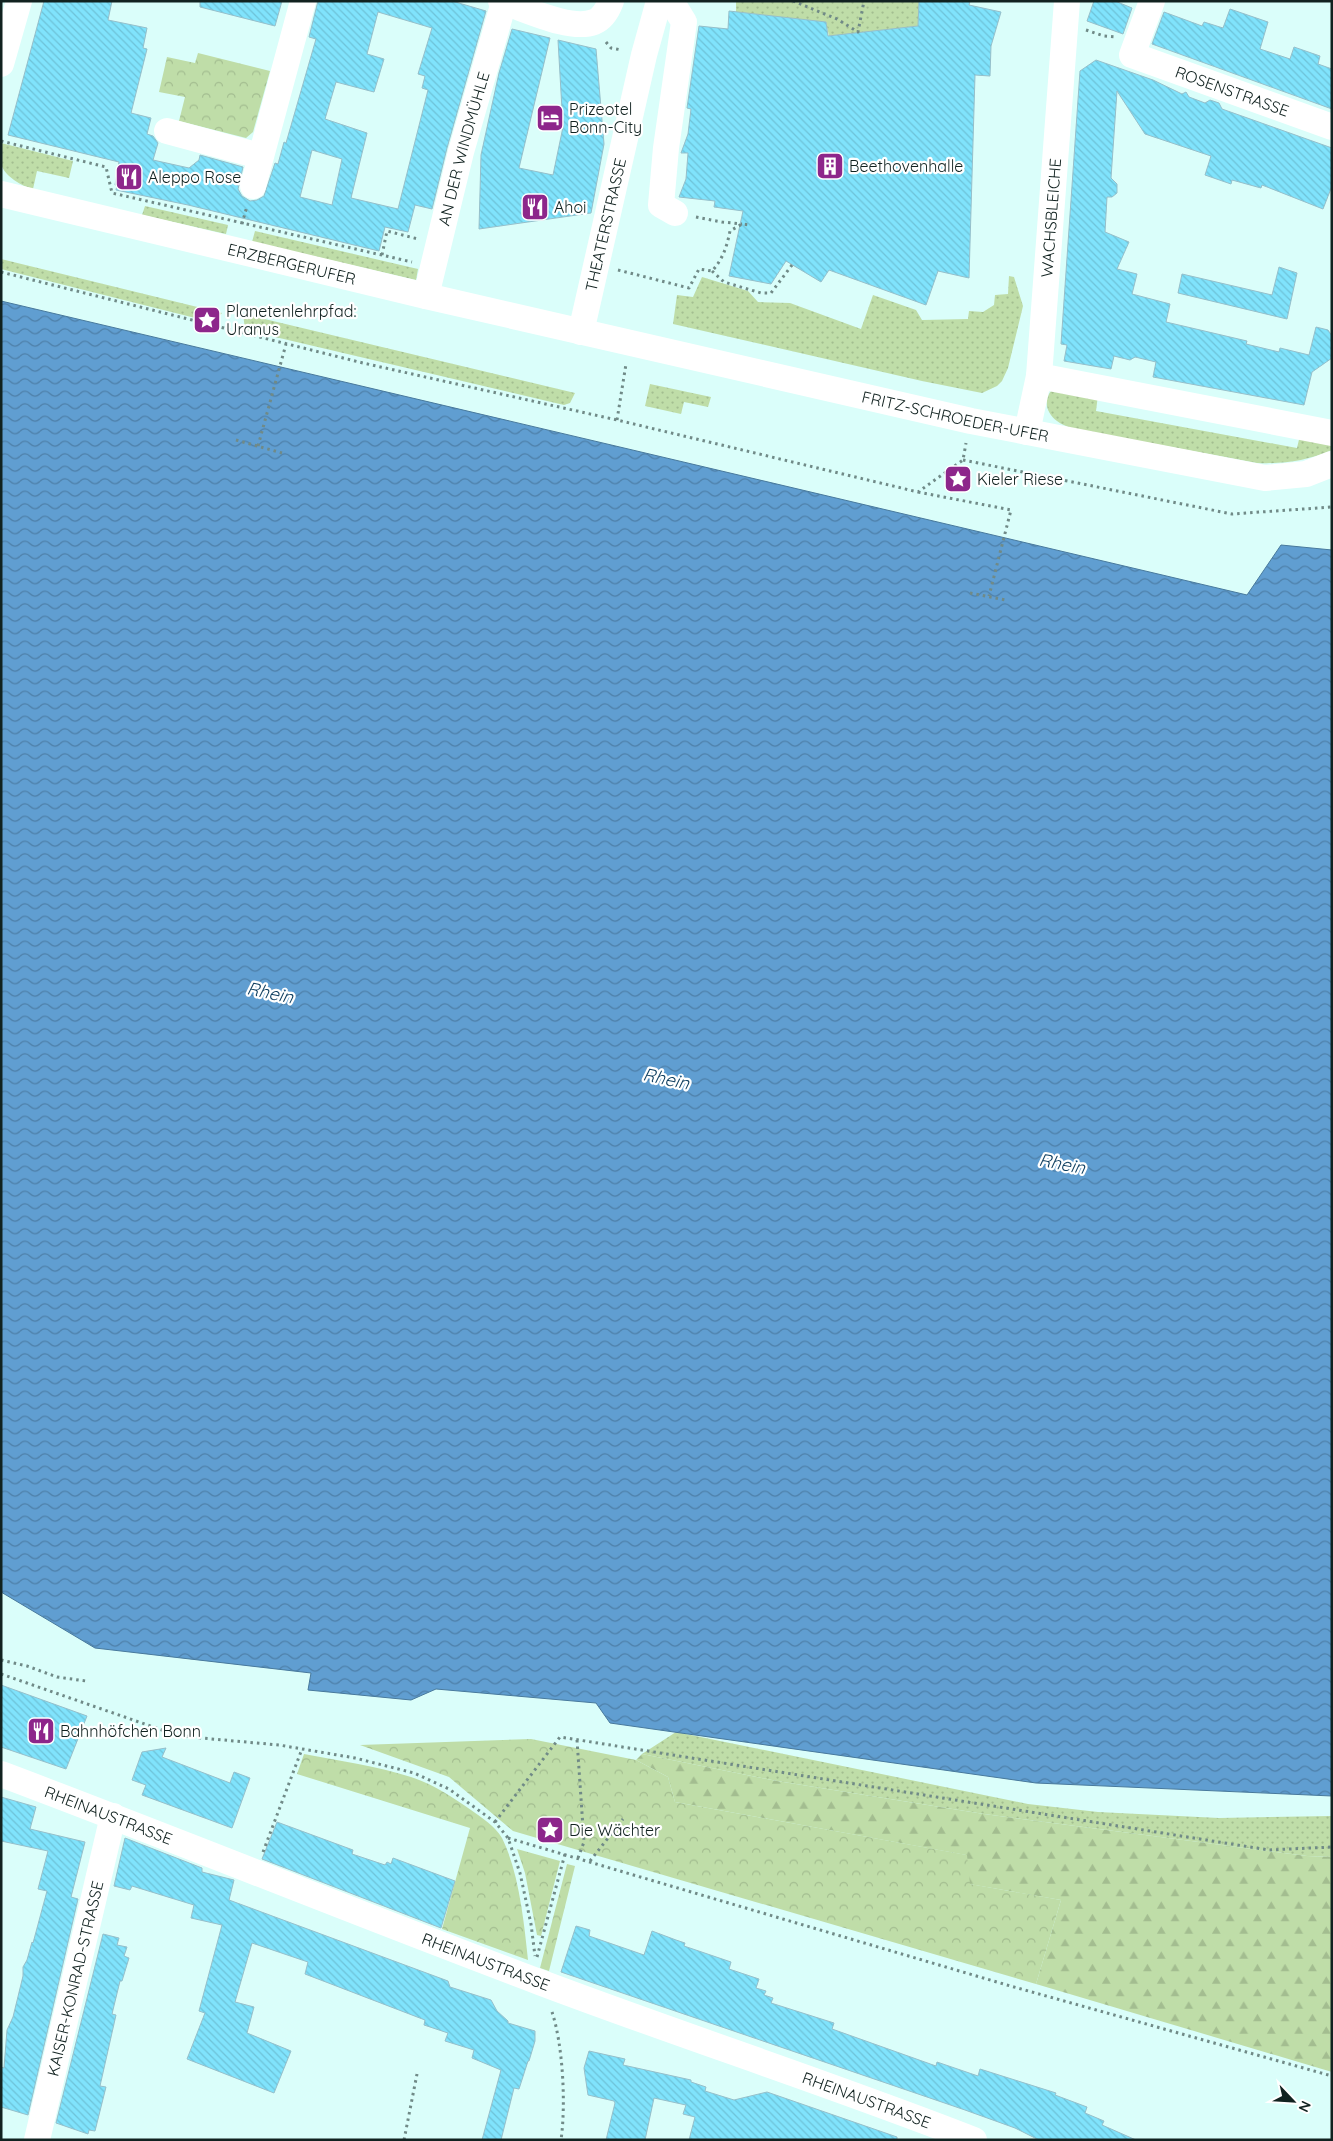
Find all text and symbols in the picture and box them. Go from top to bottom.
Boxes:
street label: ROSENSTRASSE [1173,61,1292,121]
street label: AN DER WINDMÜHLE [433,69,494,228]
place label: Prizeotel Bonn-City [569,99,642,137]
hotel icon: Prizeotel Bonn-City [535,103,565,133]
building icon: Beethovenhalle [815,151,845,181]
street label: THEATERSTRASSE [581,156,630,293]
place label: Beethovenhalle [849,156,963,176]
street label: WACHSBLEICHE [1036,157,1065,278]
restaurant icon: Aleppo Rose [114,162,144,192]
place label: Aleppo Rose [148,167,241,187]
restaurant icon: Ahoi [520,192,550,222]
place label: Ahoi [554,197,587,217]
street label: ERZBERGERUFER [226,239,358,289]
place label: Planetenlehrpfad: Uranus [226,301,356,339]
place icon: Planetenlehrpfad: Uranus [192,305,222,335]
street label: FRITZ-SCHROEDER-UFER [860,386,1051,446]
place icon: Kieler Riese [943,464,973,494]
place label: Kieler Riese [977,469,1063,489]
water label: Rhein [245,976,296,1009]
water label: Rhein [641,1062,692,1095]
water label: Rhein [1037,1148,1088,1179]
restaurant icon: Bahnhöfchen Bonn [26,1716,56,1746]
place label: Bahnhöfchen Bonn [60,1721,201,1741]
street label: RHEINAUSTRASSE [42,1781,175,1849]
place icon: Die Wächter [535,1815,565,1845]
place label: Die Wächter [569,1820,660,1840]
street label: KAISER-KONRAD-STRASSE [42,1879,108,2078]
street label: RHEINAUSTRASSE [419,1928,553,1995]
street label: RHEINAUSTRASSE [800,2067,934,2132]
north arrow [1268,2076,1318,2126]
text: N [1294,2098,1315,2115]

